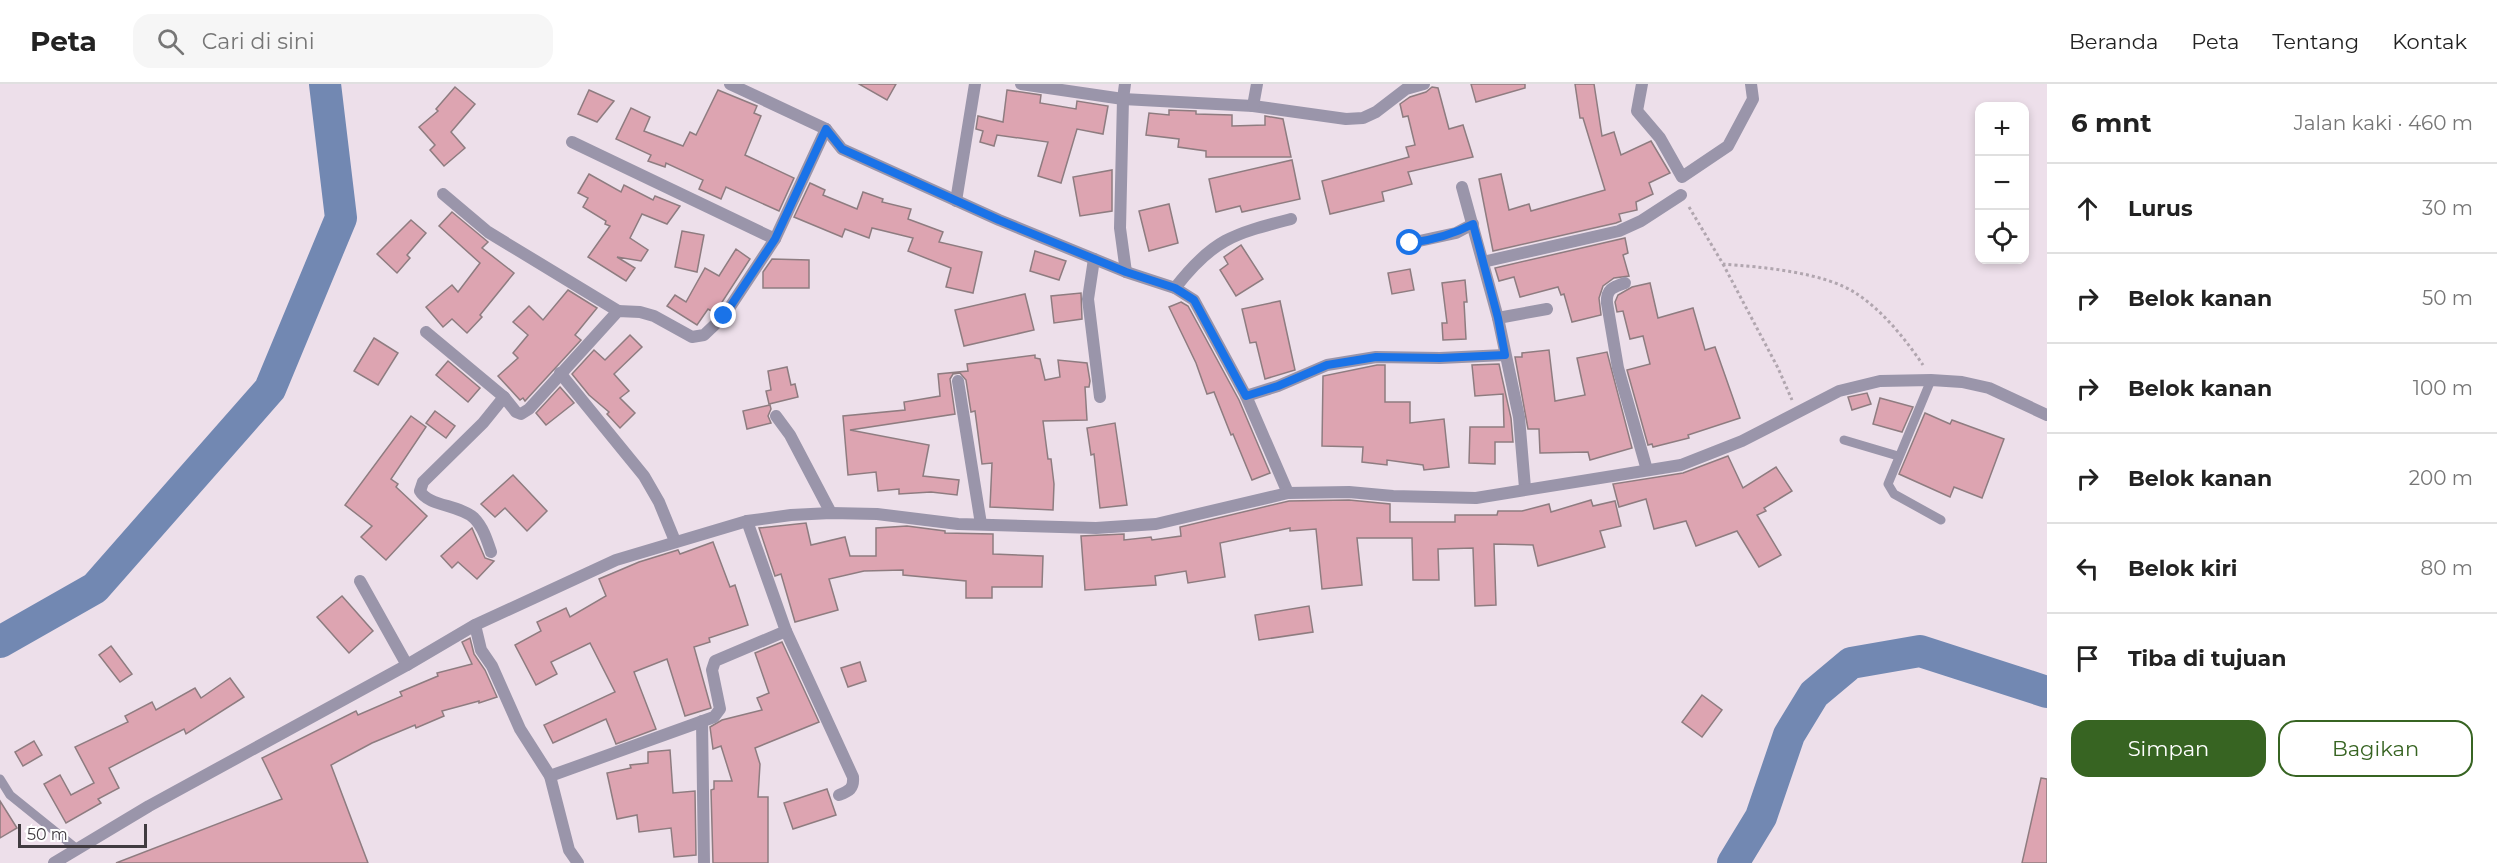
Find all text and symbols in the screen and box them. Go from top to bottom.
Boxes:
search box [133,14,553,68]
text: Peta [30,24,97,58]
icon: search [154,25,187,58]
text: Cari di sini [202,28,315,55]
text: Beranda [2069,29,2158,54]
text: Peta [2191,29,2239,54]
text: Tentang [2272,29,2359,54]
text: Kontak [2392,29,2467,54]
map controls [1975,102,2029,264]
button: + [1975,102,2029,156]
text: 6 mnt [2071,107,2151,139]
text: Jalan kaki · 460 m [2294,111,2473,135]
button: − [1975,156,2029,210]
icon: ahead [2071,192,2104,225]
text: Lurus [2128,195,2193,222]
text: 30 m [2422,196,2473,220]
button: locate [1975,210,2029,264]
route start [1396,229,1422,255]
icon: right [2071,282,2104,315]
text: Belok kanan [2128,285,2272,312]
text: 50 m [2422,286,2473,310]
route end [710,302,736,328]
icon: right [2071,372,2104,405]
text: Belok kanan [2128,375,2272,402]
text: 100 m [2413,376,2473,400]
icon: right [2071,462,2104,495]
text: Belok kanan [2128,465,2272,492]
text: 200 m [2409,466,2473,490]
icon: left [2071,552,2104,585]
text: Belok kiri [2128,555,2237,582]
text: 80 m [2421,556,2473,580]
icon: arrive [2071,642,2104,675]
text: Tiba di tujuan [2128,645,2286,672]
button: Simpan [2071,720,2266,777]
button: Bagikan [2278,720,2473,777]
scale bar [18,821,147,848]
text: 50 m [27,825,68,844]

